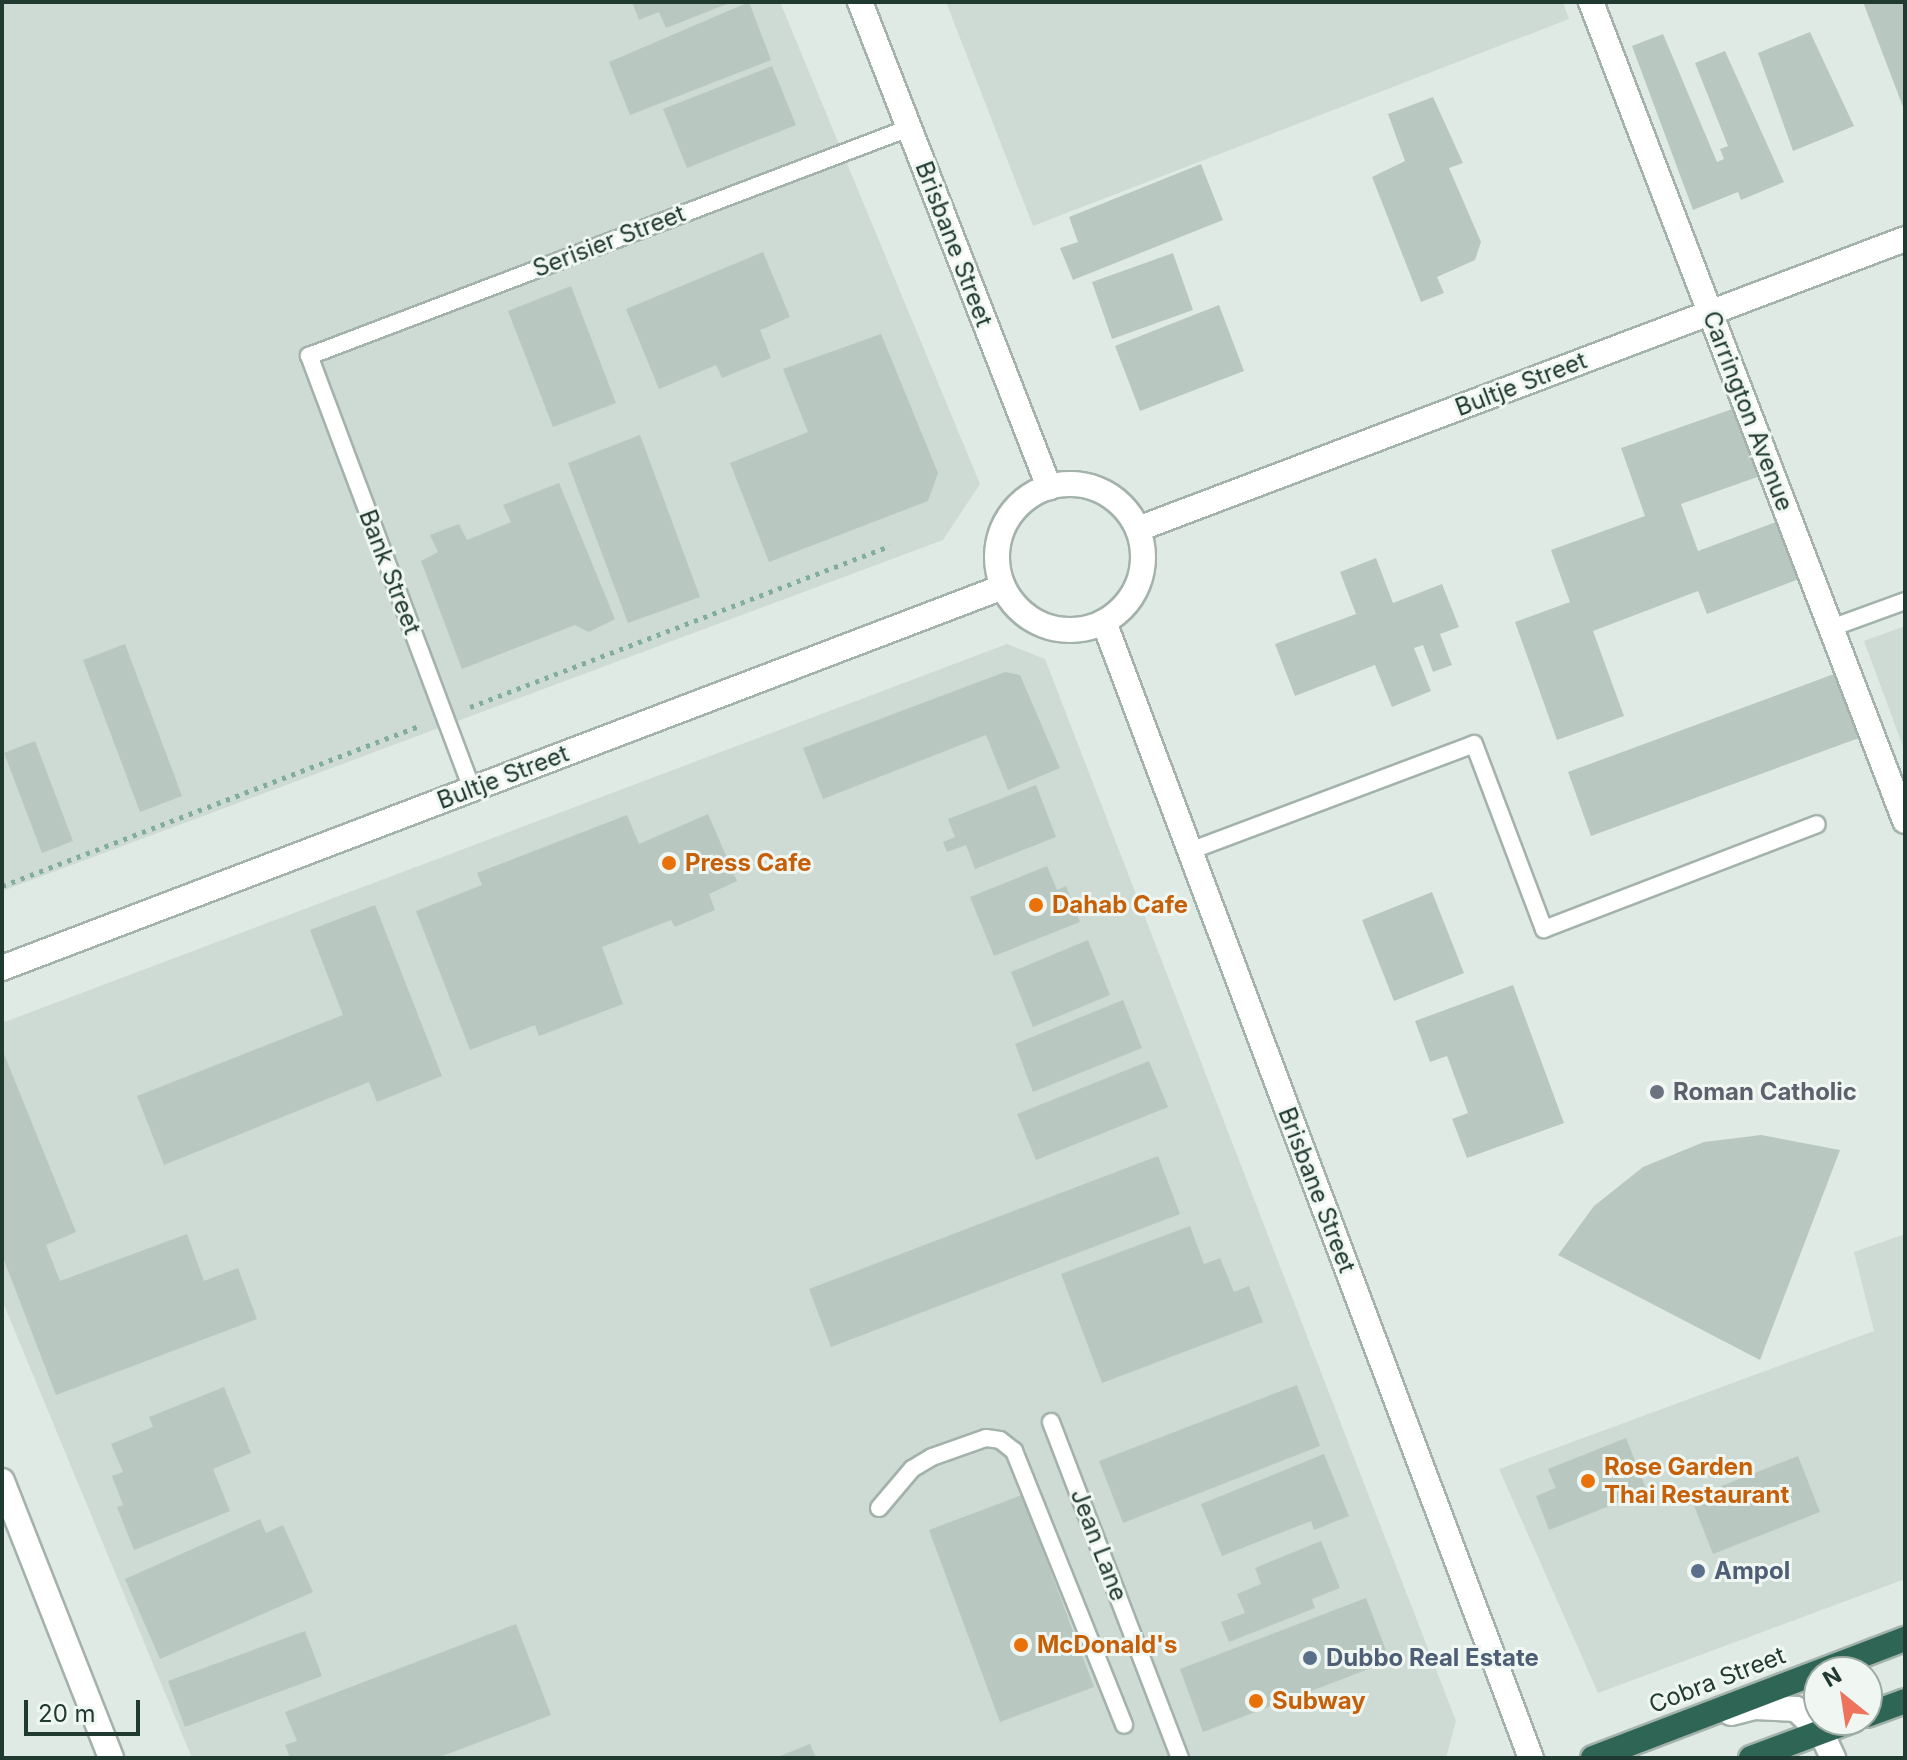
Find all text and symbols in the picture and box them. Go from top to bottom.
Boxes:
street label: Brisbane Street [909,157,999,331]
street label: Serisier Street [529,199,689,283]
street label: Carrington Avenue [1697,307,1799,515]
street label: Bultje Street [1451,346,1591,422]
street label: Bank Street [353,506,427,638]
street label: Bultje Street [433,739,573,815]
place label: Press Cafe [685,849,812,877]
marker: Press Cafe [660,854,678,872]
place label: Dahab Cafe [1052,891,1188,919]
marker: Dahab Cafe [1027,896,1045,914]
place label: Roman Catholic [1673,1078,1857,1106]
marker: Roman Catholic [1648,1083,1666,1101]
street label: Brisbane Street [1272,1103,1362,1277]
place label: Rose Garden Thai Restaurant [1604,1453,1789,1509]
marker: Rose Garden Thai Restaurant [1579,1472,1597,1490]
street label: Jean Lane [1064,1485,1134,1605]
place label: Ampol [1714,1557,1790,1585]
marker: Ampol [1689,1562,1707,1580]
place label: McDonald's [1037,1631,1177,1659]
marker: McDonald's [1012,1636,1030,1654]
street label: Cobra Street [1645,1641,1789,1719]
place label: Dubbo Real Estate [1326,1644,1539,1672]
marker: Dubbo Real Estate [1301,1649,1319,1667]
north arrow [1803,1656,1883,1736]
text: N [1818,1661,1846,1692]
scale bar [28,1684,144,1734]
place label: Subway [1272,1687,1366,1715]
marker: Subway [1247,1692,1265,1710]
text: 20 m [38,1699,96,1728]

